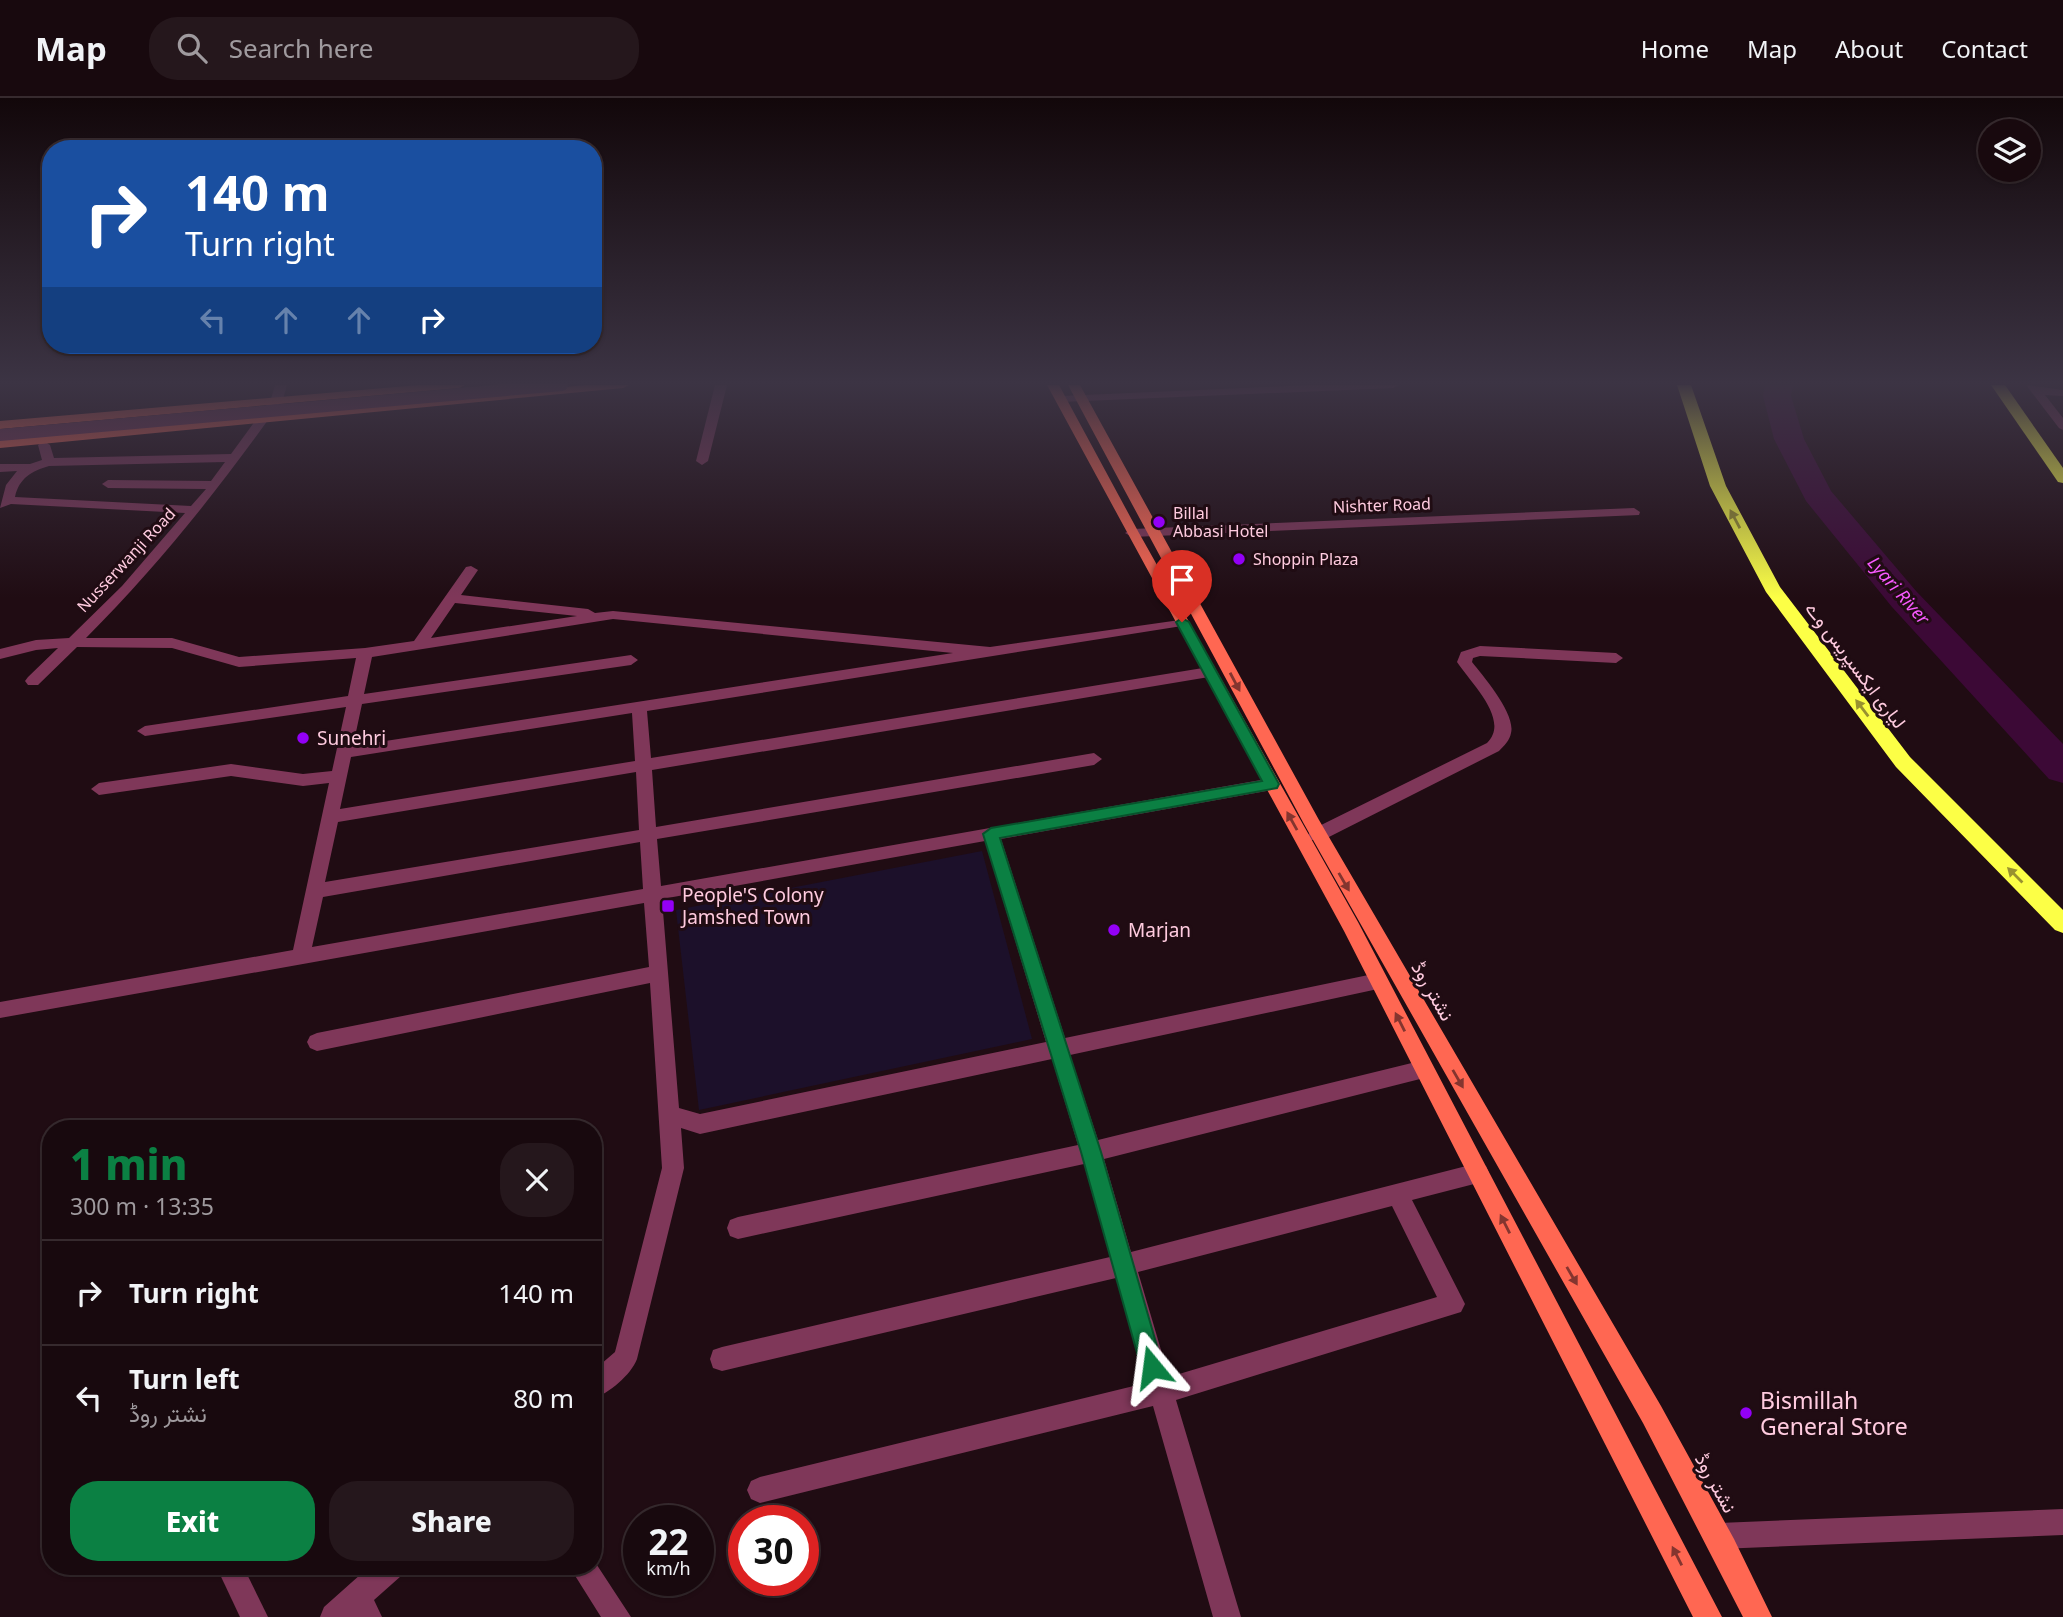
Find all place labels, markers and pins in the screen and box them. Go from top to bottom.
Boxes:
place label: Billal Abbasi Hotel [1173,502,1268,542]
marker: Billal Abbasi Hotel [1151,514,1167,530]
place label: Shoppin Plaza [1253,548,1359,570]
pin [1152,550,1212,622]
marker: Shoppin Plaza [1231,551,1247,567]
place label: Sunehri [317,725,386,751]
marker: Sunehri [295,730,311,746]
place label: People'S Colony Jamshed Town [680,882,824,930]
marker: People'S Colony Jamshed Town [660,898,676,914]
place label: Marjan [1128,917,1191,943]
marker: Marjan [1106,922,1122,938]
place label: Bismillah General Store [1760,1384,1908,1442]
marker: Bismillah General Store [1738,1405,1754,1421]

